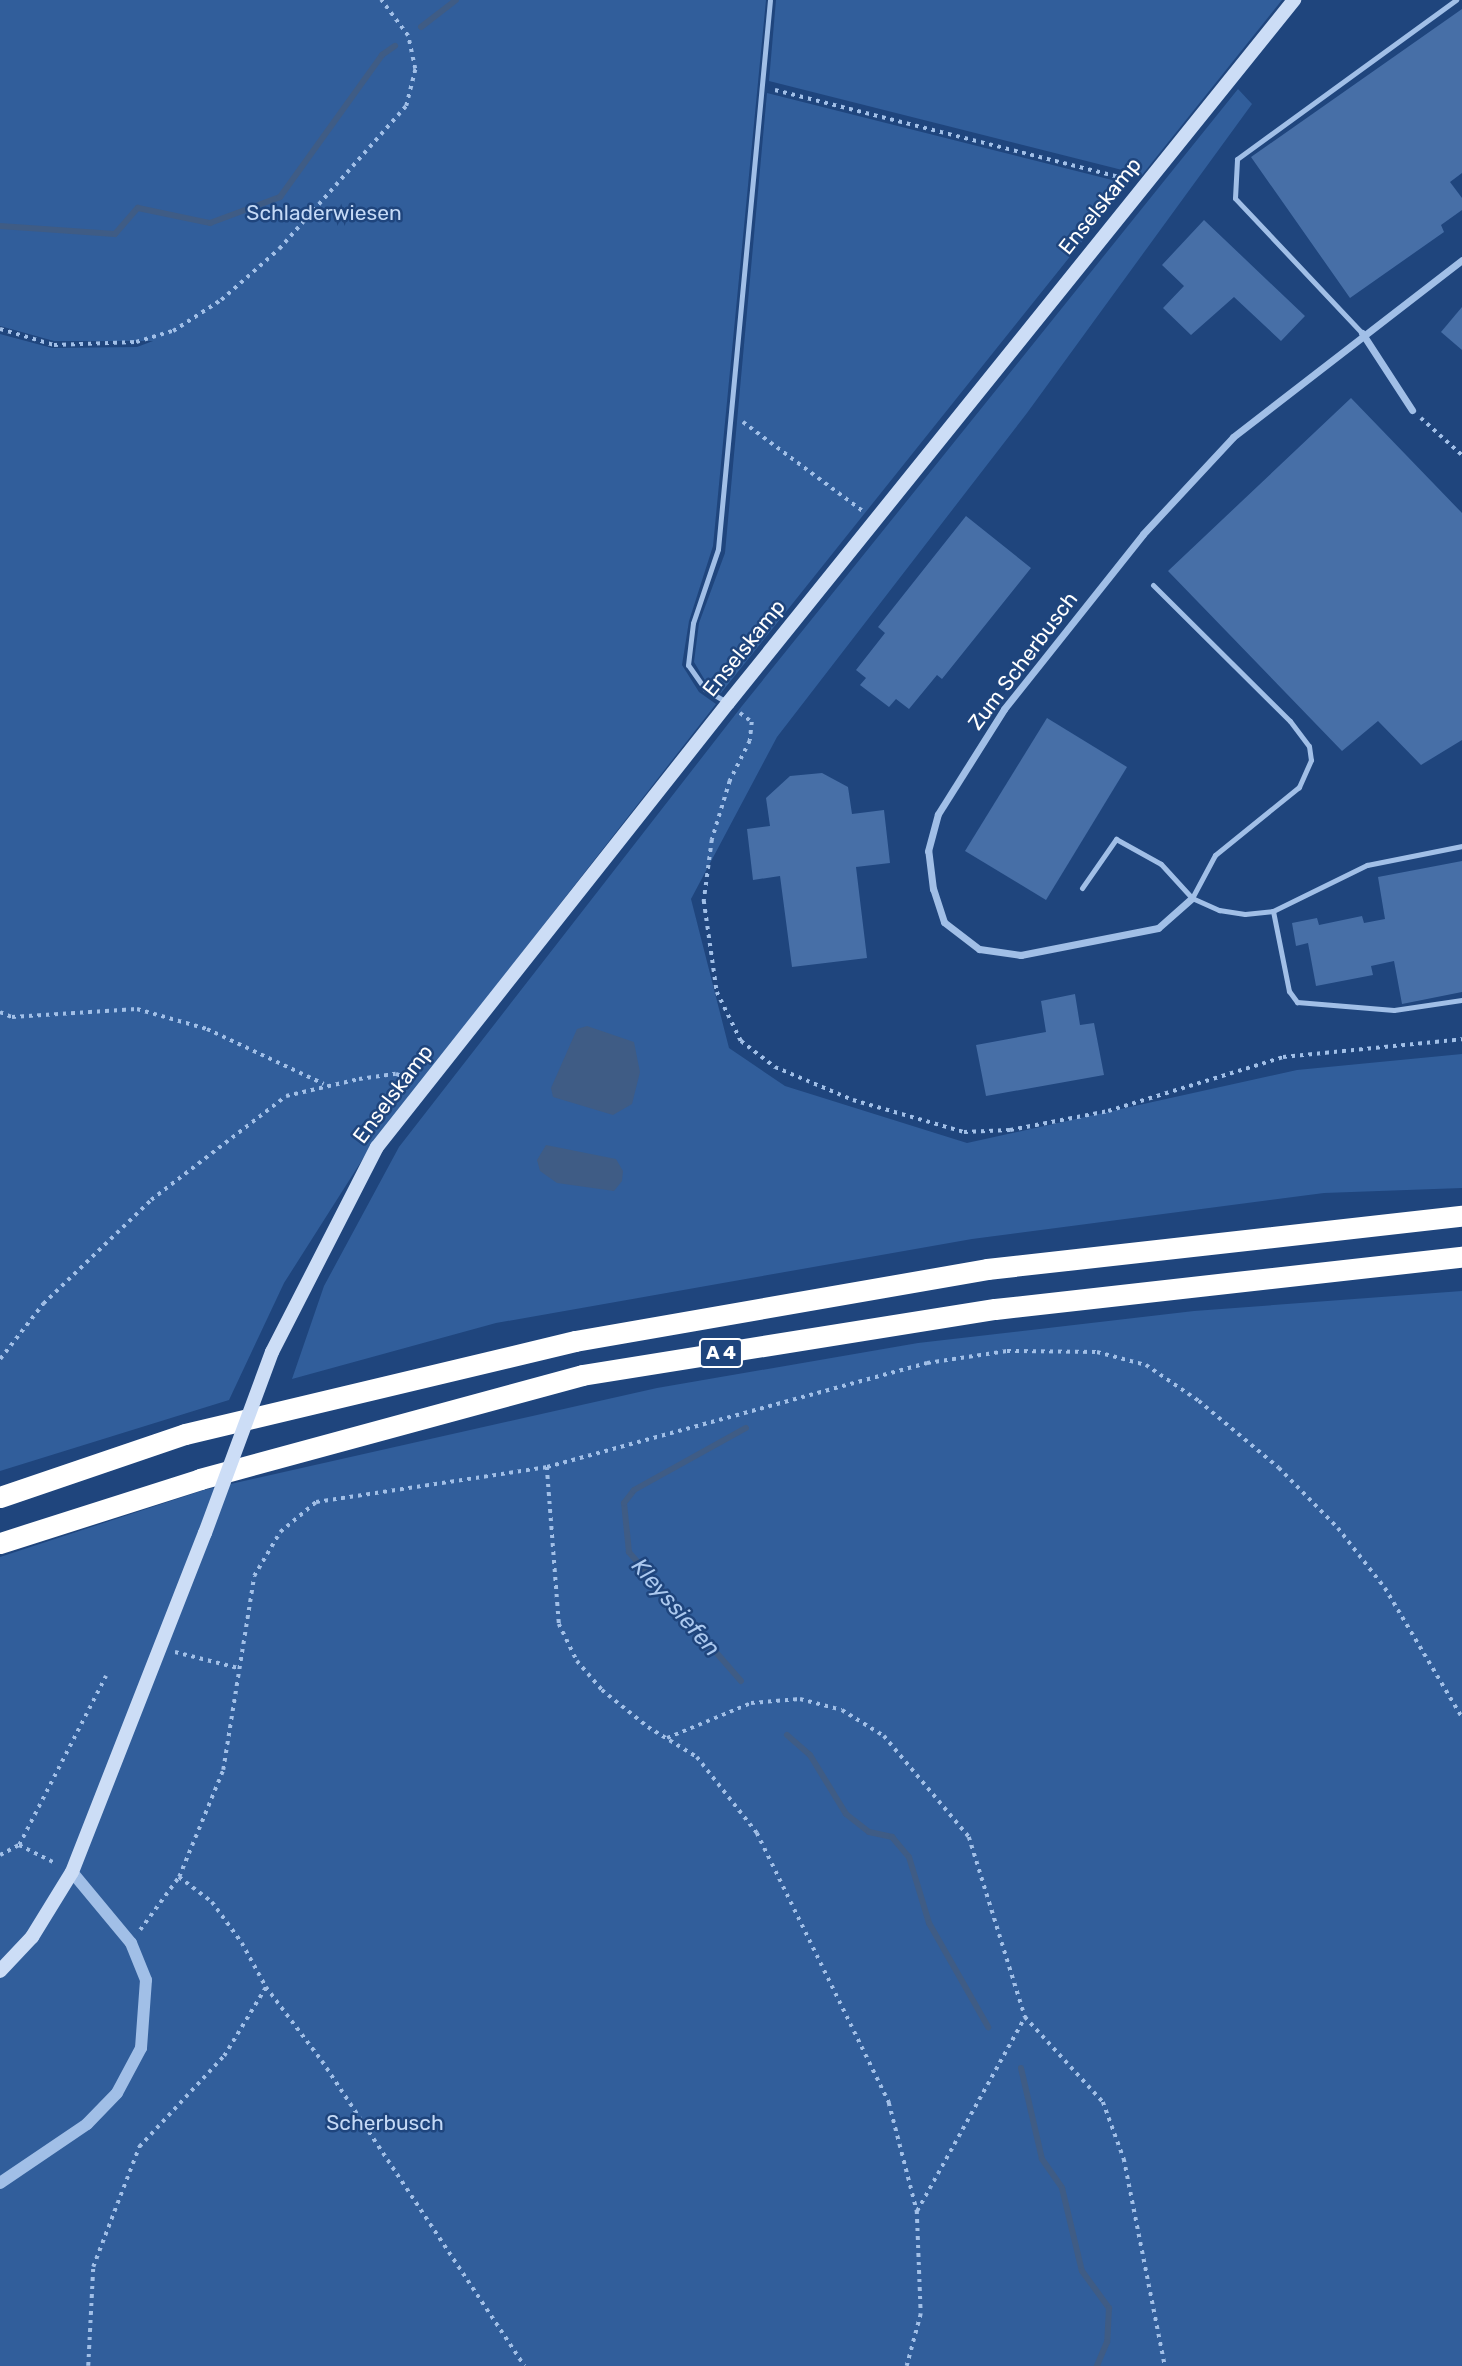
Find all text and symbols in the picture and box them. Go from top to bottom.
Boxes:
street label: Enselskamp [1053,153,1147,259]
park label: Schladerwiesen [246,200,402,226]
street label: Zum Scherbusch [963,587,1083,735]
street label: Enselskamp [697,595,791,701]
street label: Enselskamp [348,1040,438,1148]
road number: A 4 [698,1338,744,1368]
water label: Kleyssiefen [626,1552,726,1662]
park label: Scherbusch [326,2110,444,2136]

